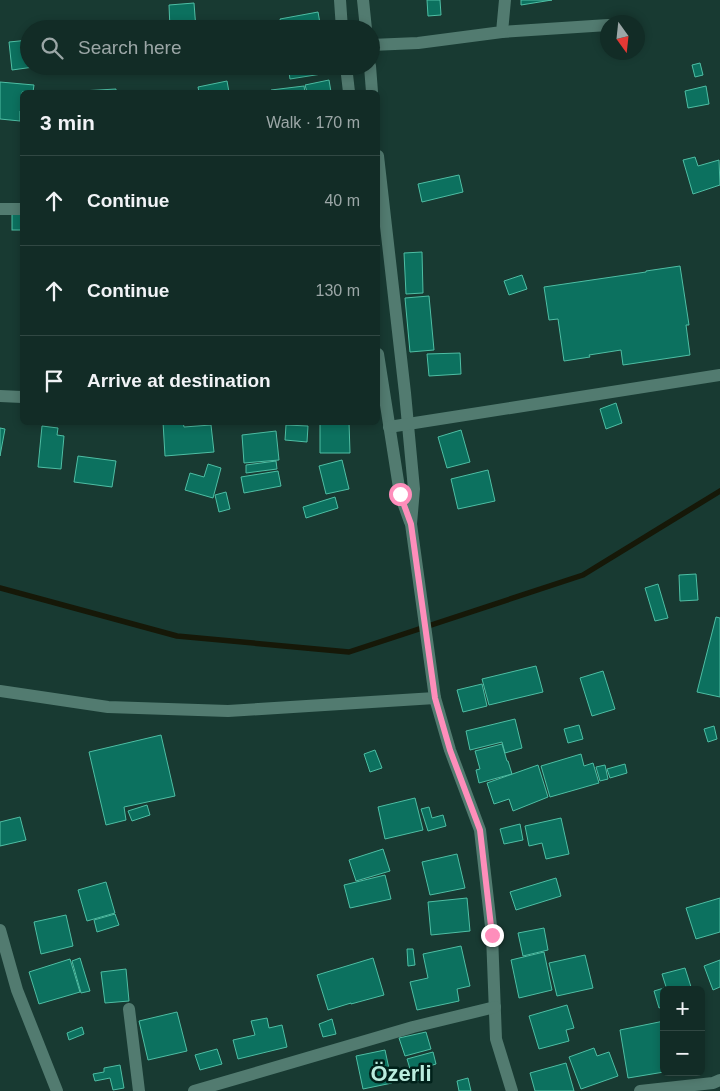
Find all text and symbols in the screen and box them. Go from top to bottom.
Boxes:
north arrow [600,15,645,60]
search box [20,20,380,75]
icon: search [38,34,66,62]
text: Search here [78,37,182,58]
text: 3 min [40,111,95,134]
text: Walk · 170 m [266,114,360,131]
icon: ahead [40,187,68,215]
text: Continue [87,190,169,211]
text: 40 m [324,192,360,209]
icon: ahead [40,277,68,305]
text: Continue [87,280,169,301]
text: 130 m [316,282,360,299]
icon: arrive [40,367,68,395]
text: Arrive at destination [87,370,271,391]
route start [389,483,412,506]
route end [481,924,504,947]
map controls [660,986,705,1076]
button: + [660,986,705,1031]
button: − [660,1031,705,1076]
district label: Özerli [370,1061,432,1086]

